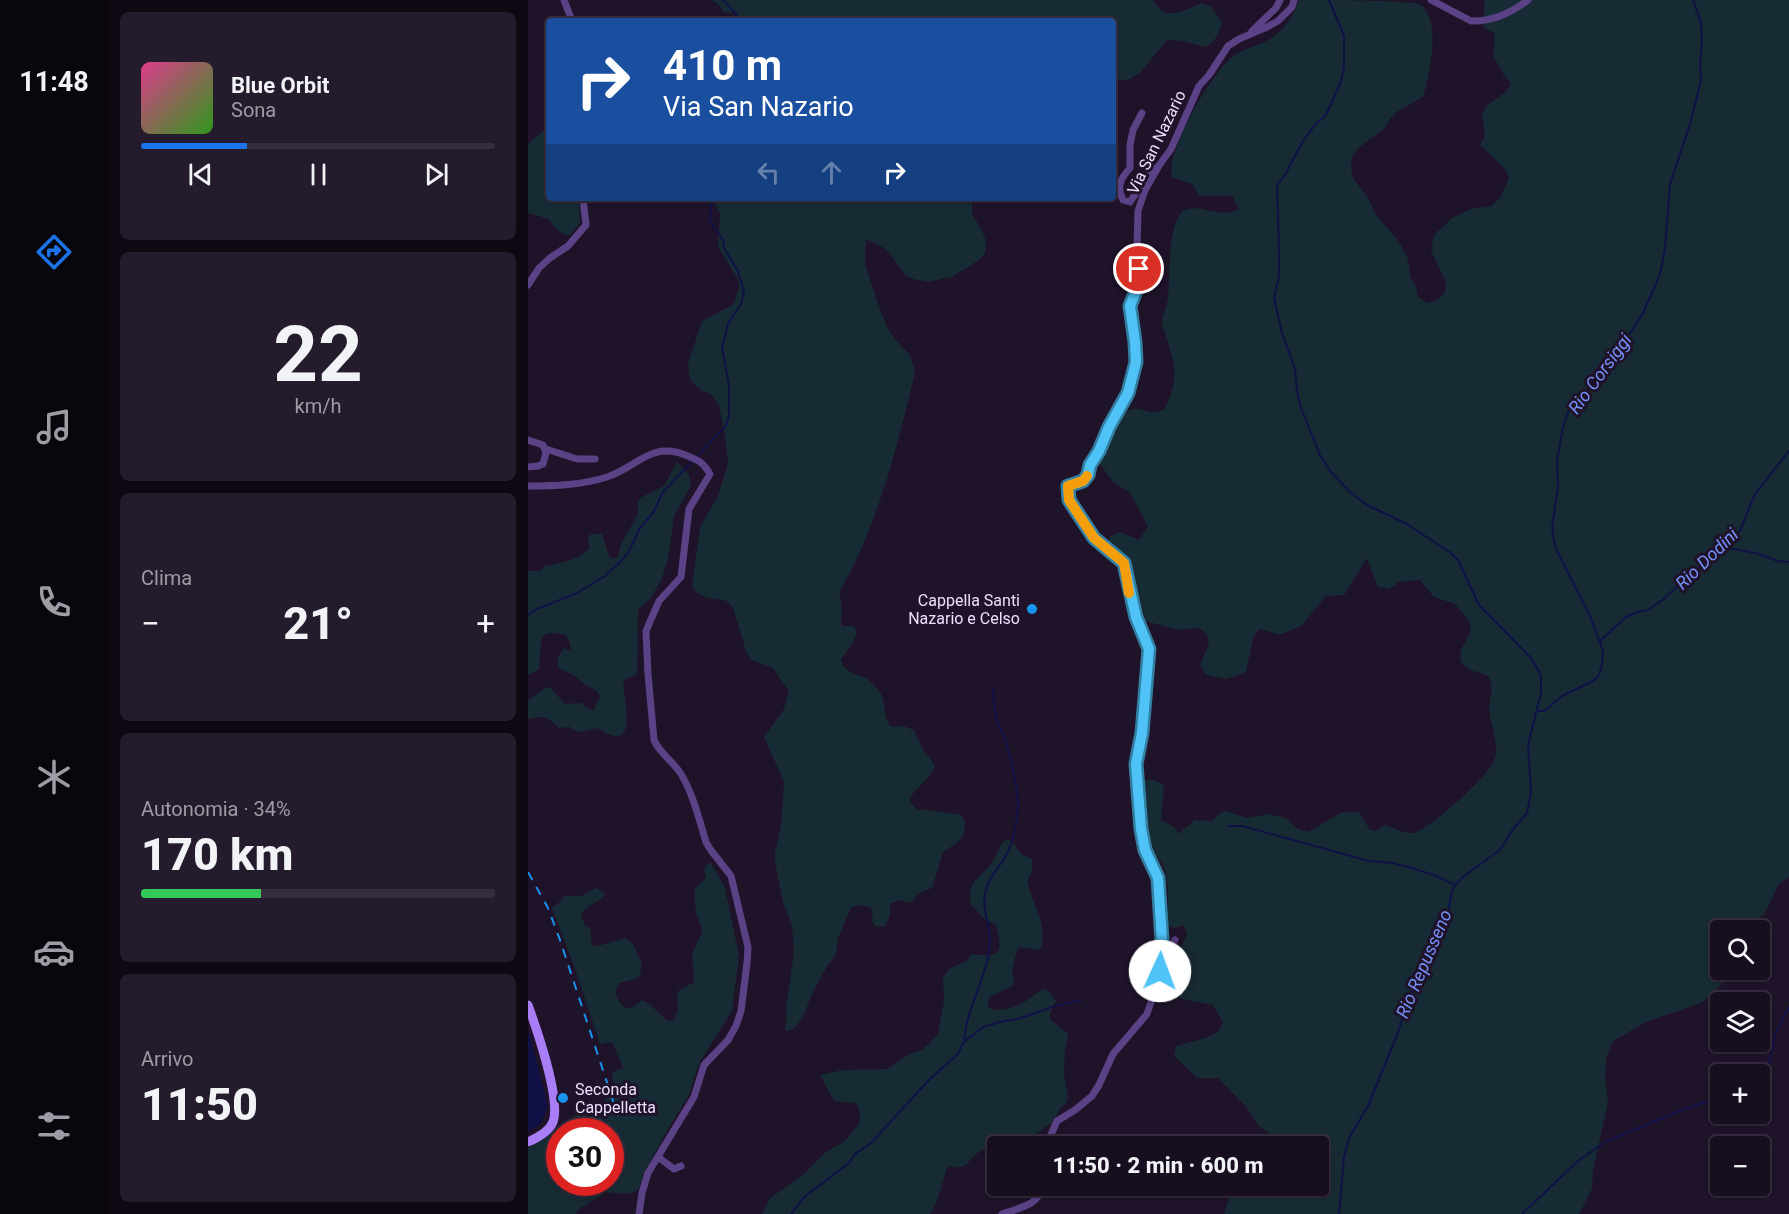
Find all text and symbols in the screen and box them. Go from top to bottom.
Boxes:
text: 410 m [663,41,782,90]
icon: right [564,42,642,120]
text: 11:48 [19,66,89,98]
text: Blue Orbit [231,73,329,98]
street label: Via San Nazario [1123,87,1190,197]
text: Via San Nazario [663,91,854,123]
text: Sona [231,98,276,122]
icon: left [752,156,785,189]
icon: ahead [815,156,848,189]
icon: right [878,156,911,189]
icon: previous [184,158,217,191]
icon: pause [302,158,335,191]
icon: next [420,158,453,191]
icon: directions [33,231,75,273]
pin [1113,243,1164,294]
icon: arrive [1122,252,1155,285]
text: 22 [273,309,363,400]
water label: Rio Corsiggi [1564,329,1636,418]
text: km/h [295,394,341,418]
icon: music [33,406,75,448]
water label: Rio Dodini [1671,523,1743,594]
text: Clima [141,566,192,590]
icon: phone [33,581,75,623]
place label: Cappella Santi Nazario e Celso [908,591,1020,628]
text: 21° [283,597,353,650]
marker: Cappella Santi Nazario e Celso [1025,602,1039,616]
text: − [141,604,160,643]
text: + [476,604,495,643]
icon: climate [33,756,75,798]
text: Autonomia · 34% [141,797,291,821]
text: 170 km [141,828,293,881]
water label: Rio Repusseno [1391,906,1456,1021]
map controls [1710,920,1770,1196]
button: search [1710,920,1770,980]
icon: car [33,931,75,973]
position arrow [1128,939,1192,1003]
button: layers [1710,992,1770,1052]
text: Arrivo [141,1047,193,1071]
button: + [1710,1064,1770,1124]
text: 11:50 [141,1078,258,1131]
place label: Seconda Cappelletta [575,1080,656,1117]
marker: Seconda Cappelletta [556,1091,570,1105]
icon: filters [33,1105,75,1147]
speed limit sign: 30 [546,1118,624,1196]
button: − [1710,1136,1770,1196]
text: 11:50 · 2 min · 600 m [1053,1153,1263,1178]

